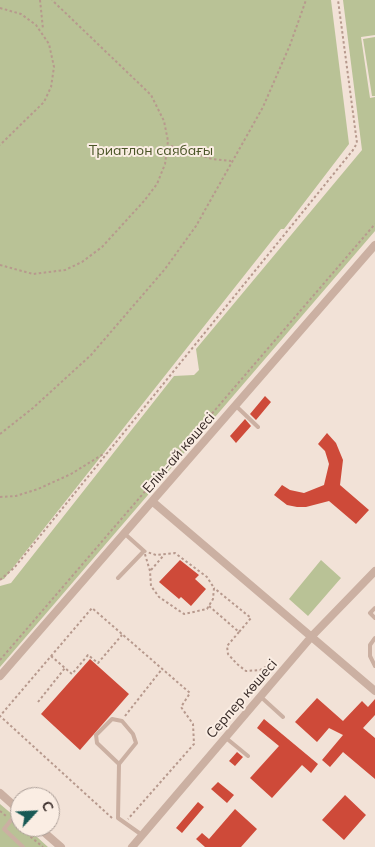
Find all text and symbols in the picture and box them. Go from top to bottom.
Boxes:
park label: Триатлон саябағы [89,143,213,159]
street label: Елім-ай көшесі [139,409,219,497]
street label: Серпер көшесі [203,656,281,742]
north arrow [10,787,60,837]
text: С [38,798,58,814]

